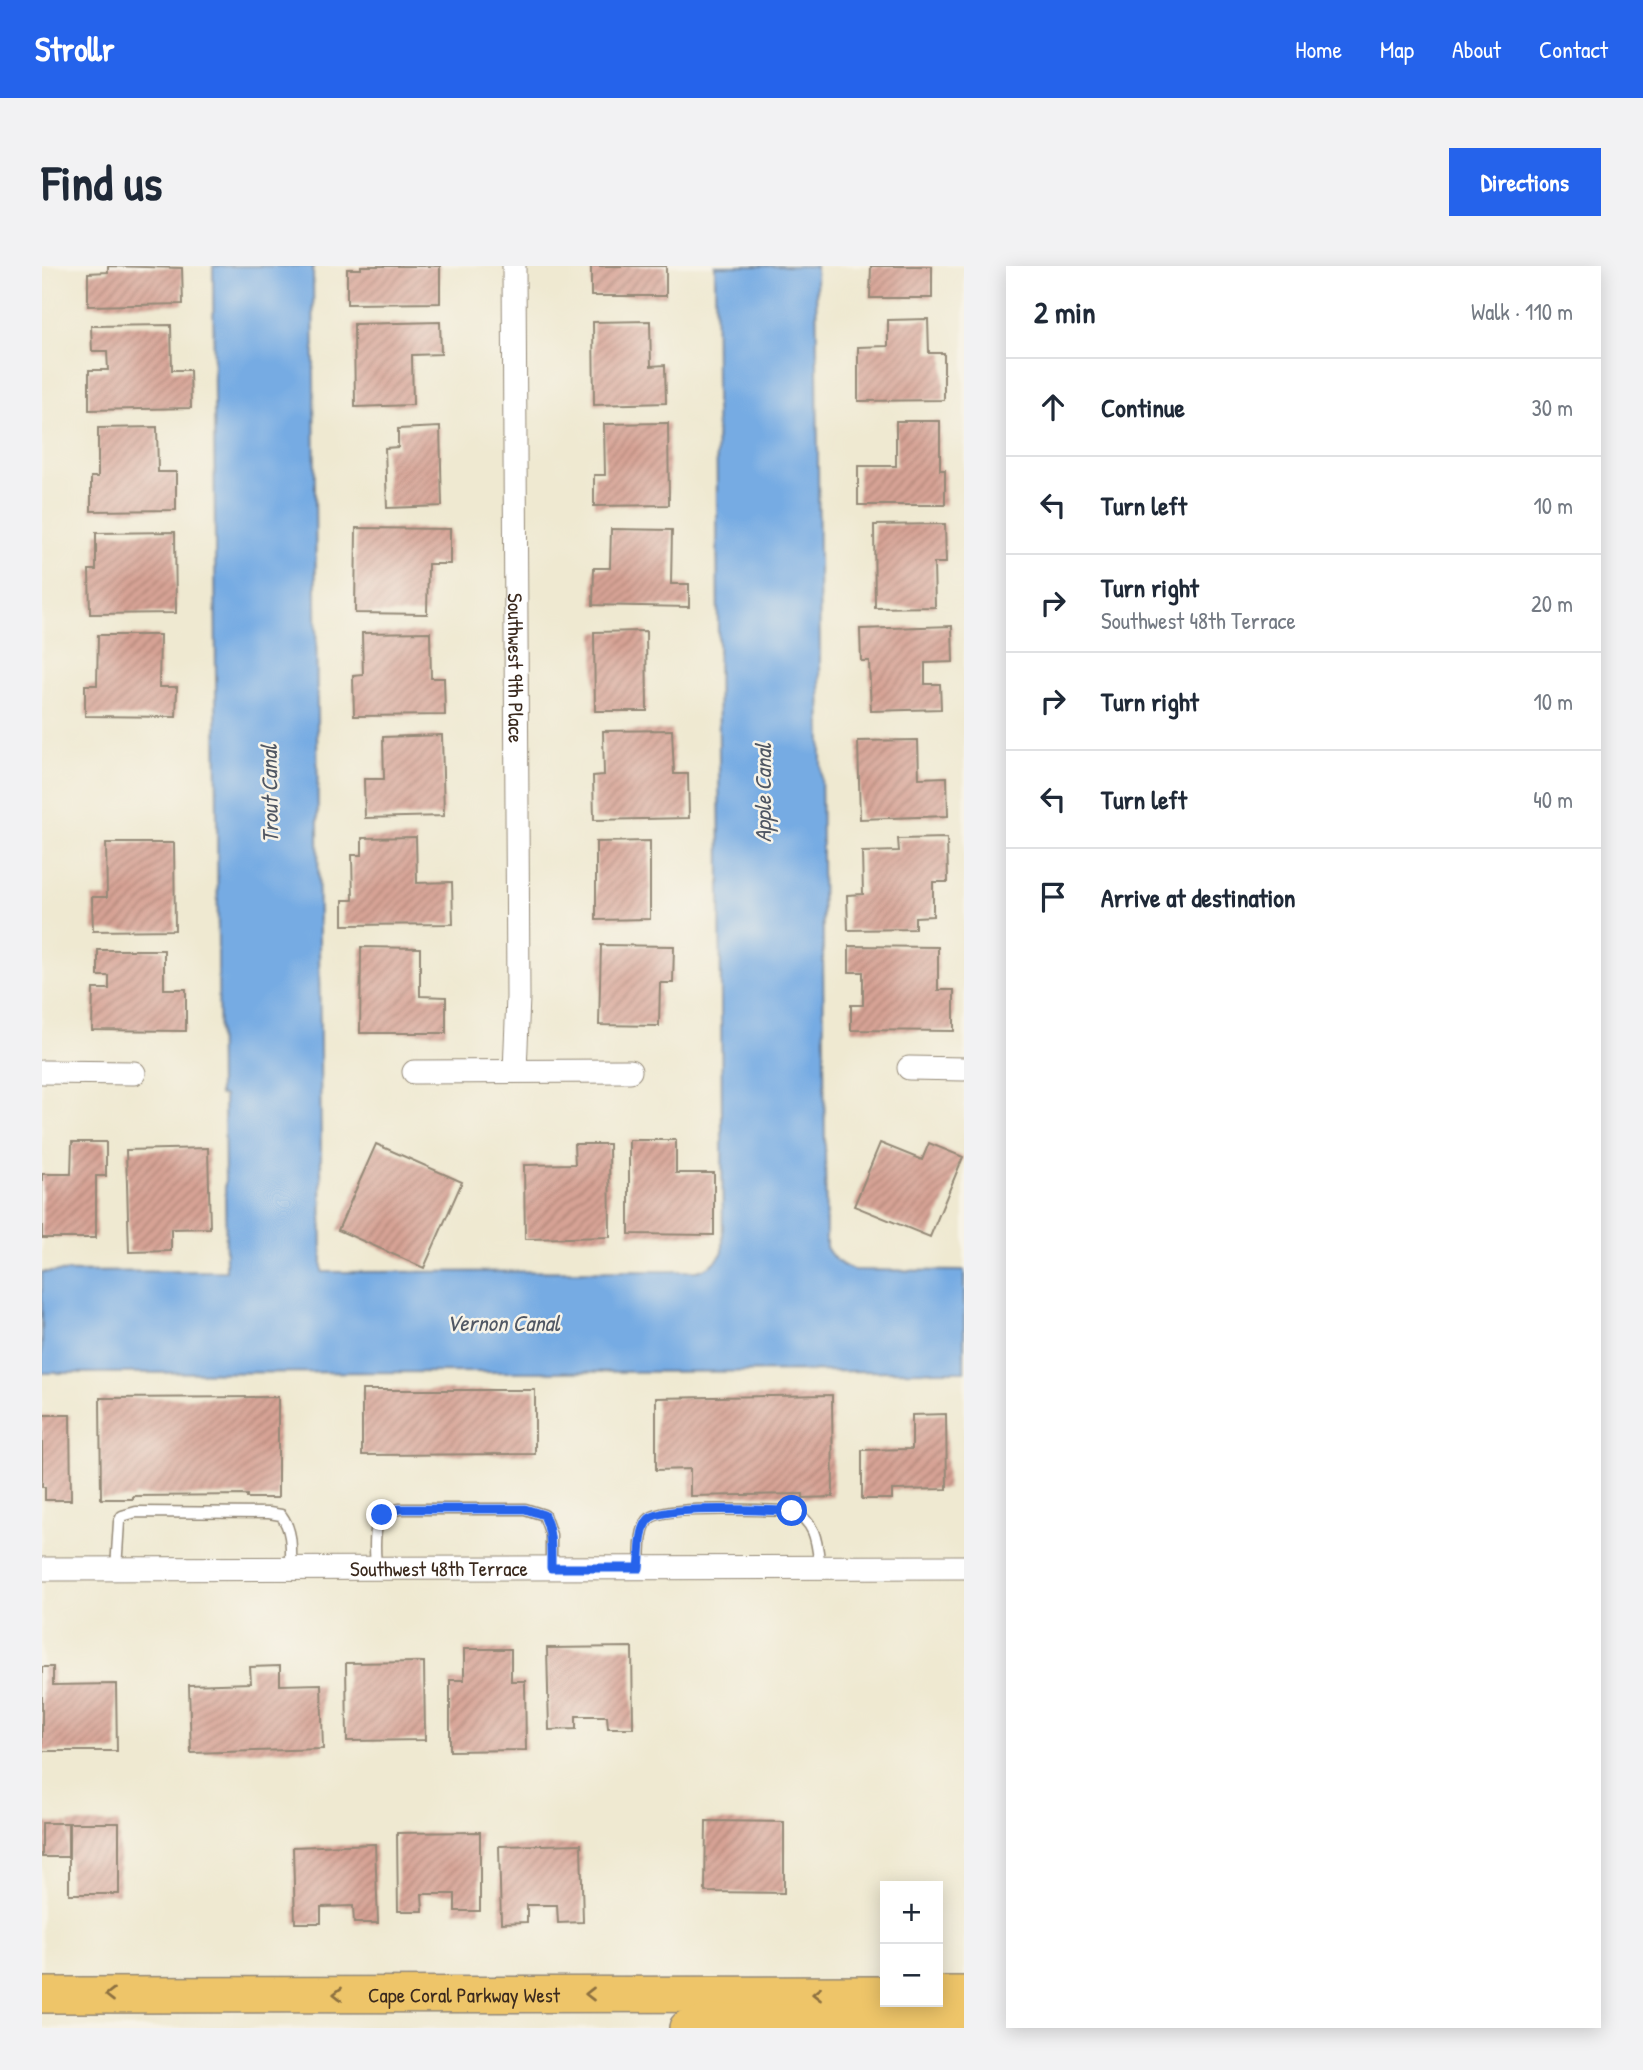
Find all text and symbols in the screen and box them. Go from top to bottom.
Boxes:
text: Strollr [35,27,114,71]
text: Home [1295,33,1342,65]
text: Map [1380,33,1414,65]
text: About [1452,33,1501,65]
text: Contact [1539,33,1608,65]
button: Directions [1449,148,1601,216]
text: Find us [42,149,162,215]
text: 2 min [1034,292,1096,332]
text: Walk · 110 m [1471,296,1573,327]
icon: ahead [1034,388,1072,426]
text: Continue [1101,390,1185,425]
text: 30 m [1531,392,1573,423]
icon: left [1034,486,1072,524]
text: Turn left [1101,488,1187,523]
text: 10 m [1533,490,1573,521]
text: Turn right [1101,570,1199,605]
icon: right [1034,584,1072,622]
text: 20 m [1531,588,1573,619]
street label: Southwest 9th Place [501,593,531,743]
text: Southwest 48th Terrace [1101,605,1296,636]
icon: right [1034,682,1072,720]
text: Turn right [1101,684,1199,719]
text: 10 m [1533,686,1573,717]
water label: Apple Canal [747,743,779,842]
water label: Trout Canal [253,744,285,843]
icon: left [1034,780,1072,818]
text: Turn left [1101,782,1187,817]
text: 40 m [1533,784,1573,815]
icon: arrive [1034,878,1072,916]
text: Arrive at destination [1101,880,1296,915]
water label: Vernon Canal [446,1307,561,1338]
route start [776,1495,807,1526]
route end [366,1499,397,1530]
street label: Southwest 48th Terrace [350,1553,528,1583]
map controls [880,1881,943,2007]
button: + [880,1881,943,1944]
button: − [880,1944,943,2007]
street label: Cape Coral Parkway West [368,1980,561,2009]
one-way arrow [332,1986,342,2002]
one-way arrow [584,1986,594,2002]
one-way arrow [811,1986,822,2002]
one-way arrow [104,1987,115,2003]

